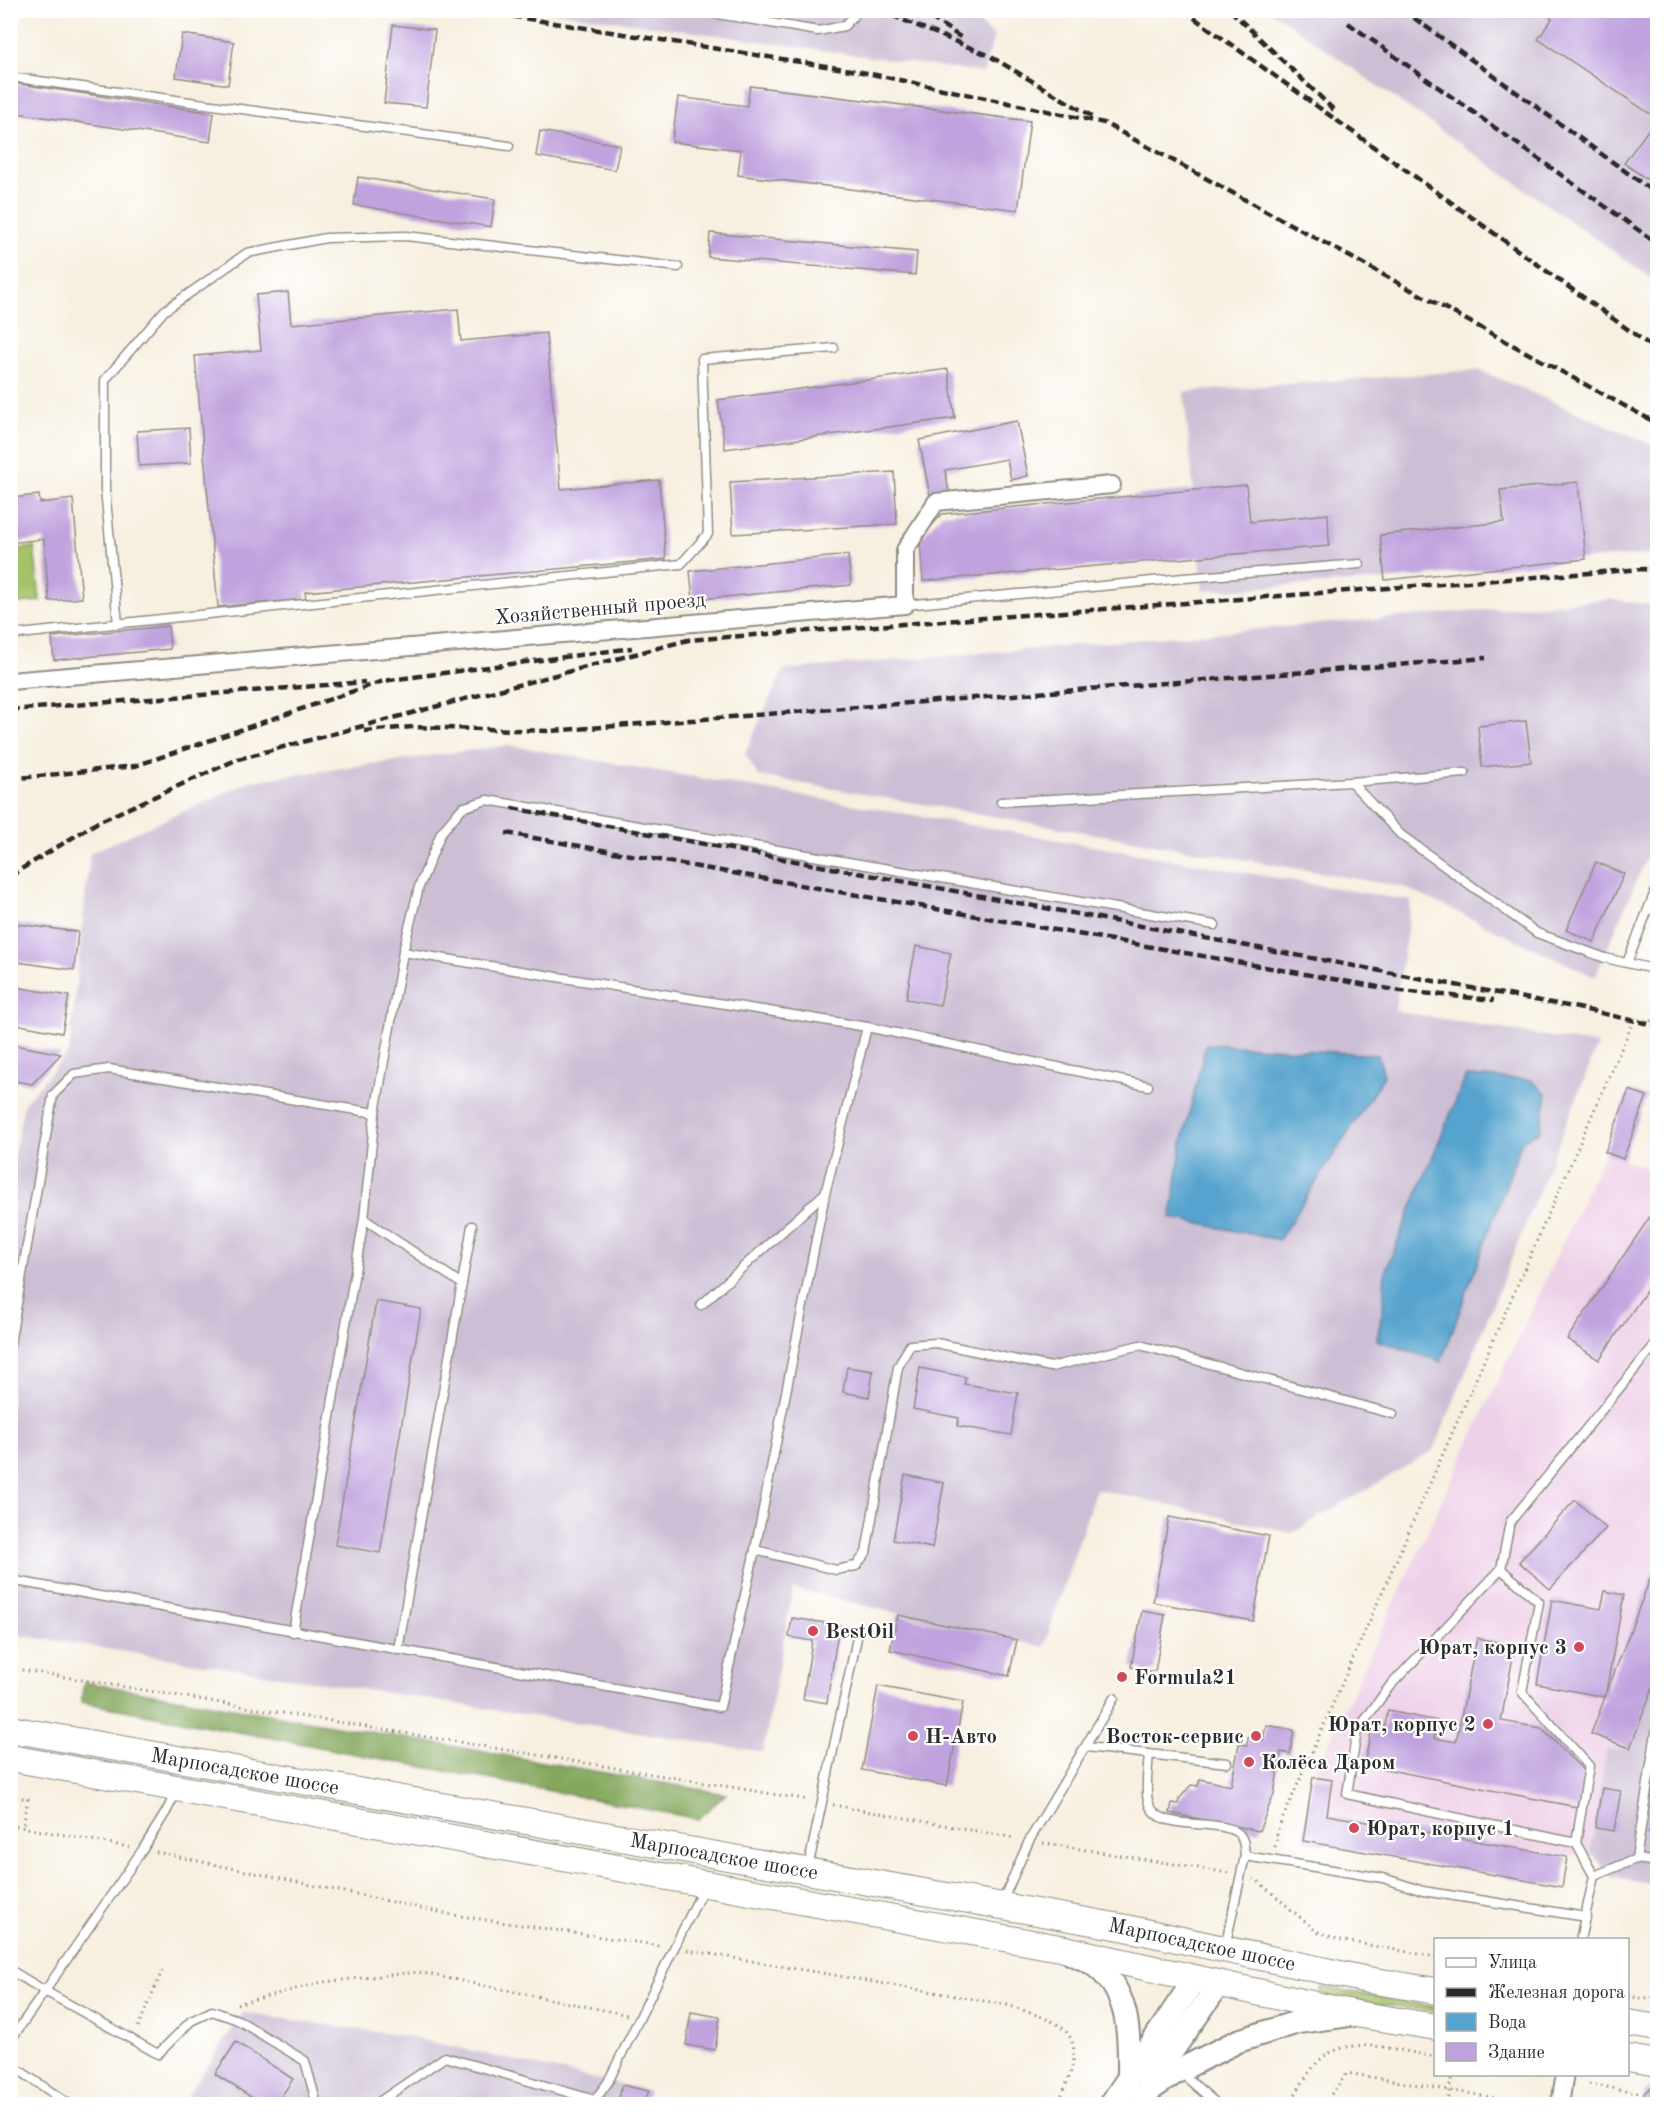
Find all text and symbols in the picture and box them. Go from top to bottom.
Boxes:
street label: Хозяйственный проезд [494,590,707,629]
place label: BestOil [825,1622,894,1643]
marker: BestOil [806,1624,820,1638]
place label: Юрат, корпус 3 [1419,1638,1567,1659]
marker: Юрат, корпус 3 [1572,1640,1586,1654]
place label: Formula21 [1134,1668,1237,1689]
marker: Formula21 [1115,1670,1129,1684]
place label: Юрат, корпус 2 [1328,1715,1476,1736]
marker: Юрат, корпус 2 [1481,1717,1495,1731]
place label: Н-Авто [925,1727,997,1748]
place label: Восток-сервис [1106,1727,1244,1748]
marker: Н-Авто [906,1729,920,1743]
marker: Восток-сервис [1249,1729,1263,1743]
street label: Марпосадское шоссе [149,1746,340,1799]
place label: Колёса Даром [1261,1753,1395,1774]
marker: Колёса Даром [1242,1755,1256,1769]
place label: Юрат, корпус 1 [1366,1819,1514,1840]
marker: Юрат, корпус 1 [1347,1821,1361,1835]
street label: Марпосадское шоссе [628,1831,819,1884]
street label: Марпосадское шоссе [1106,1915,1297,1976]
legend [1434,1938,1629,2076]
text: Улица [1488,1954,1537,1972]
text: Железная дорога [1488,1984,1625,2002]
text: Вода [1488,2014,1527,2032]
text: Здание [1488,2044,1545,2062]

